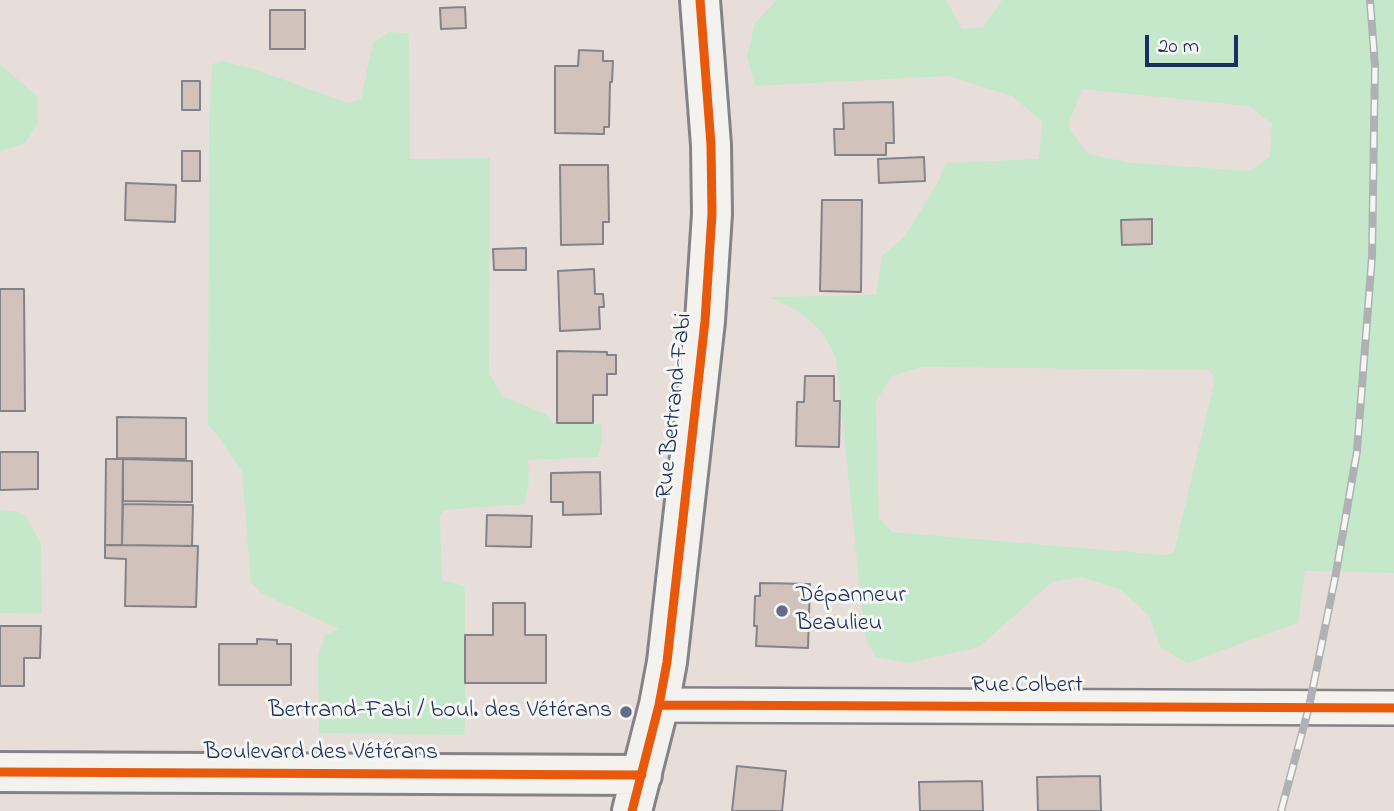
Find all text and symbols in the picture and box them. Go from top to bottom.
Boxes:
scale bar [1149,21,1242,65]
text: 20 m [1158,32,1199,62]
street label: Rue Bertrand-Fabi [652,312,700,500]
place label: Dépanneur Beaulieu [796,583,906,639]
marker: Dépanneur Beaulieu [774,603,790,619]
street label: Rue Colbert [971,673,1083,701]
place label: Bertrand-Fabi / boul. des Vétérans [268,698,612,726]
marker: Bertrand-Fabi / boul. des Vétérans [618,704,634,720]
street label: Boulevard des Vétérans [204,740,438,768]

